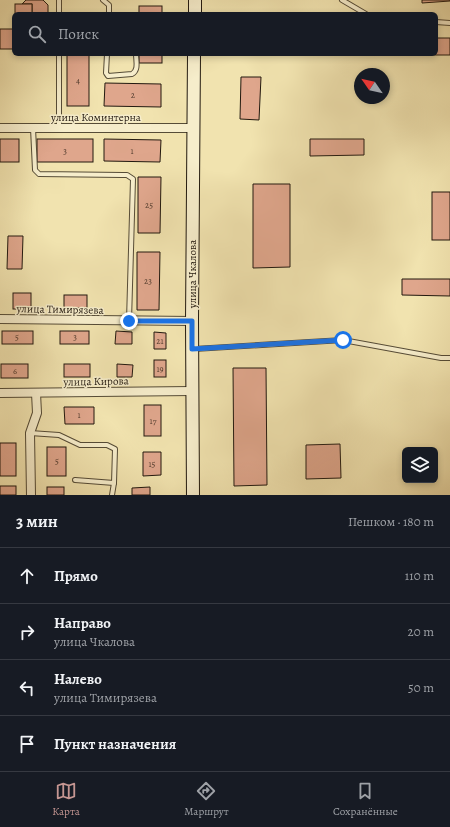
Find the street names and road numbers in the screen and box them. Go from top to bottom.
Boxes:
street label: улица Коминтерна [50,110,142,125]
street label: улица Чкалова [185,239,200,309]
street label: улица Тимирязева [15,301,105,318]
street label: улица Кирова [62,373,130,390]

